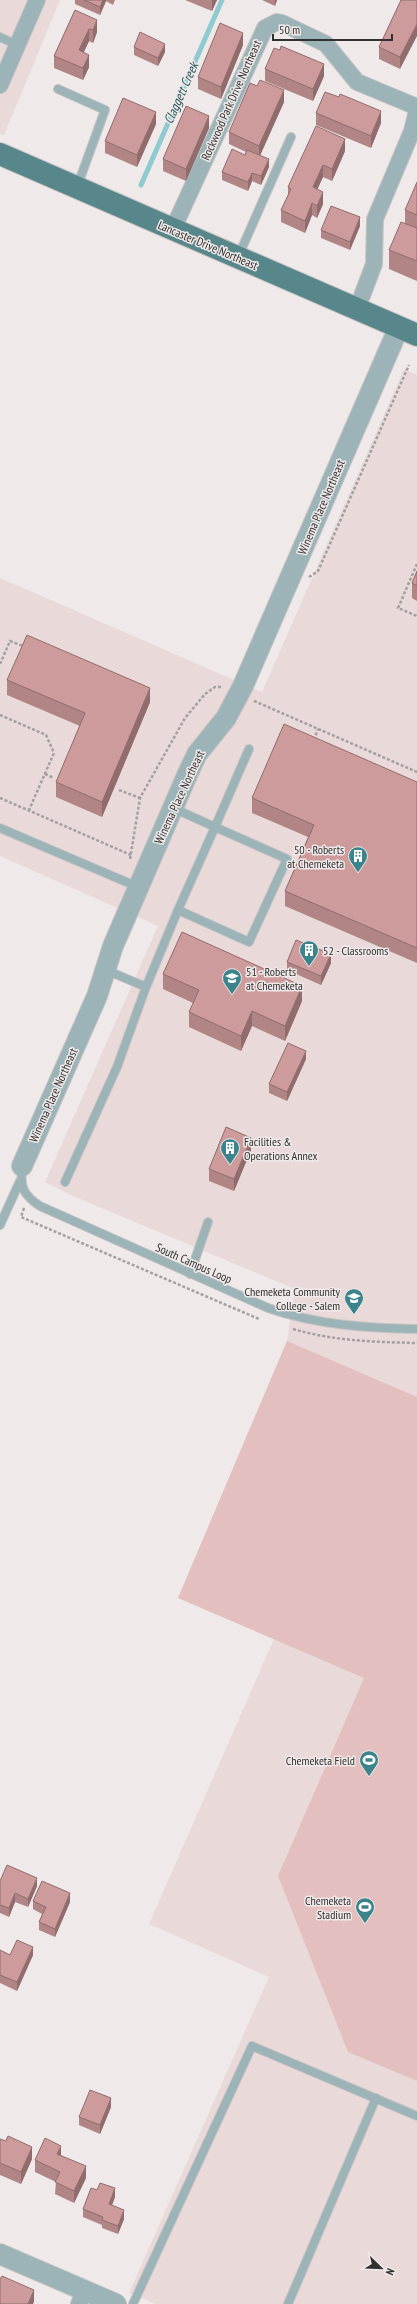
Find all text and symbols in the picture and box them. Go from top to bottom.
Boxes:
scale bar [273,16,392,42]
text: 50 m [279,22,300,37]
street label: Rockwood Park Drive Northeast [198,37,265,162]
water label: Claggett Creek [160,58,203,126]
street label: Lancaster Drive Northeast [156,217,261,273]
street label: Winema Place Northeast [294,457,348,557]
street label: Winema Place Northeast [151,747,208,846]
place label: 50 - Roberts at Chemeketa [287,842,344,871]
building icon: 50 - Roberts at Chemeketa [347,845,369,873]
building icon: 52 - Classrooms [298,939,320,967]
place label: 52 - Classrooms [323,943,388,958]
place label: 51 - Roberts at Chemeketa [246,964,303,993]
school or university icon: 51 - Roberts at Chemeketa [221,967,243,995]
street label: Winema Place Northeast [25,1045,81,1144]
place label: Facilities & Operations Annex [244,1134,317,1163]
building icon: Facilities & Operations Annex [219,1137,241,1165]
street label: South Campus Loop [154,1240,234,1286]
place label: Chemeketa Community College - Salem [245,1284,340,1313]
school or university icon: Chemeketa Community College - Salem [343,1287,365,1315]
sports icon: Chemeketa Field [358,1749,380,1777]
place label: Chemeketa Field [286,1753,355,1768]
place label: Chemeketa Stadium [305,1893,351,1922]
sports icon: Chemeketa Stadium [354,1896,376,1924]
north arrow [361,2248,401,2288]
text: N [383,2266,398,2277]

